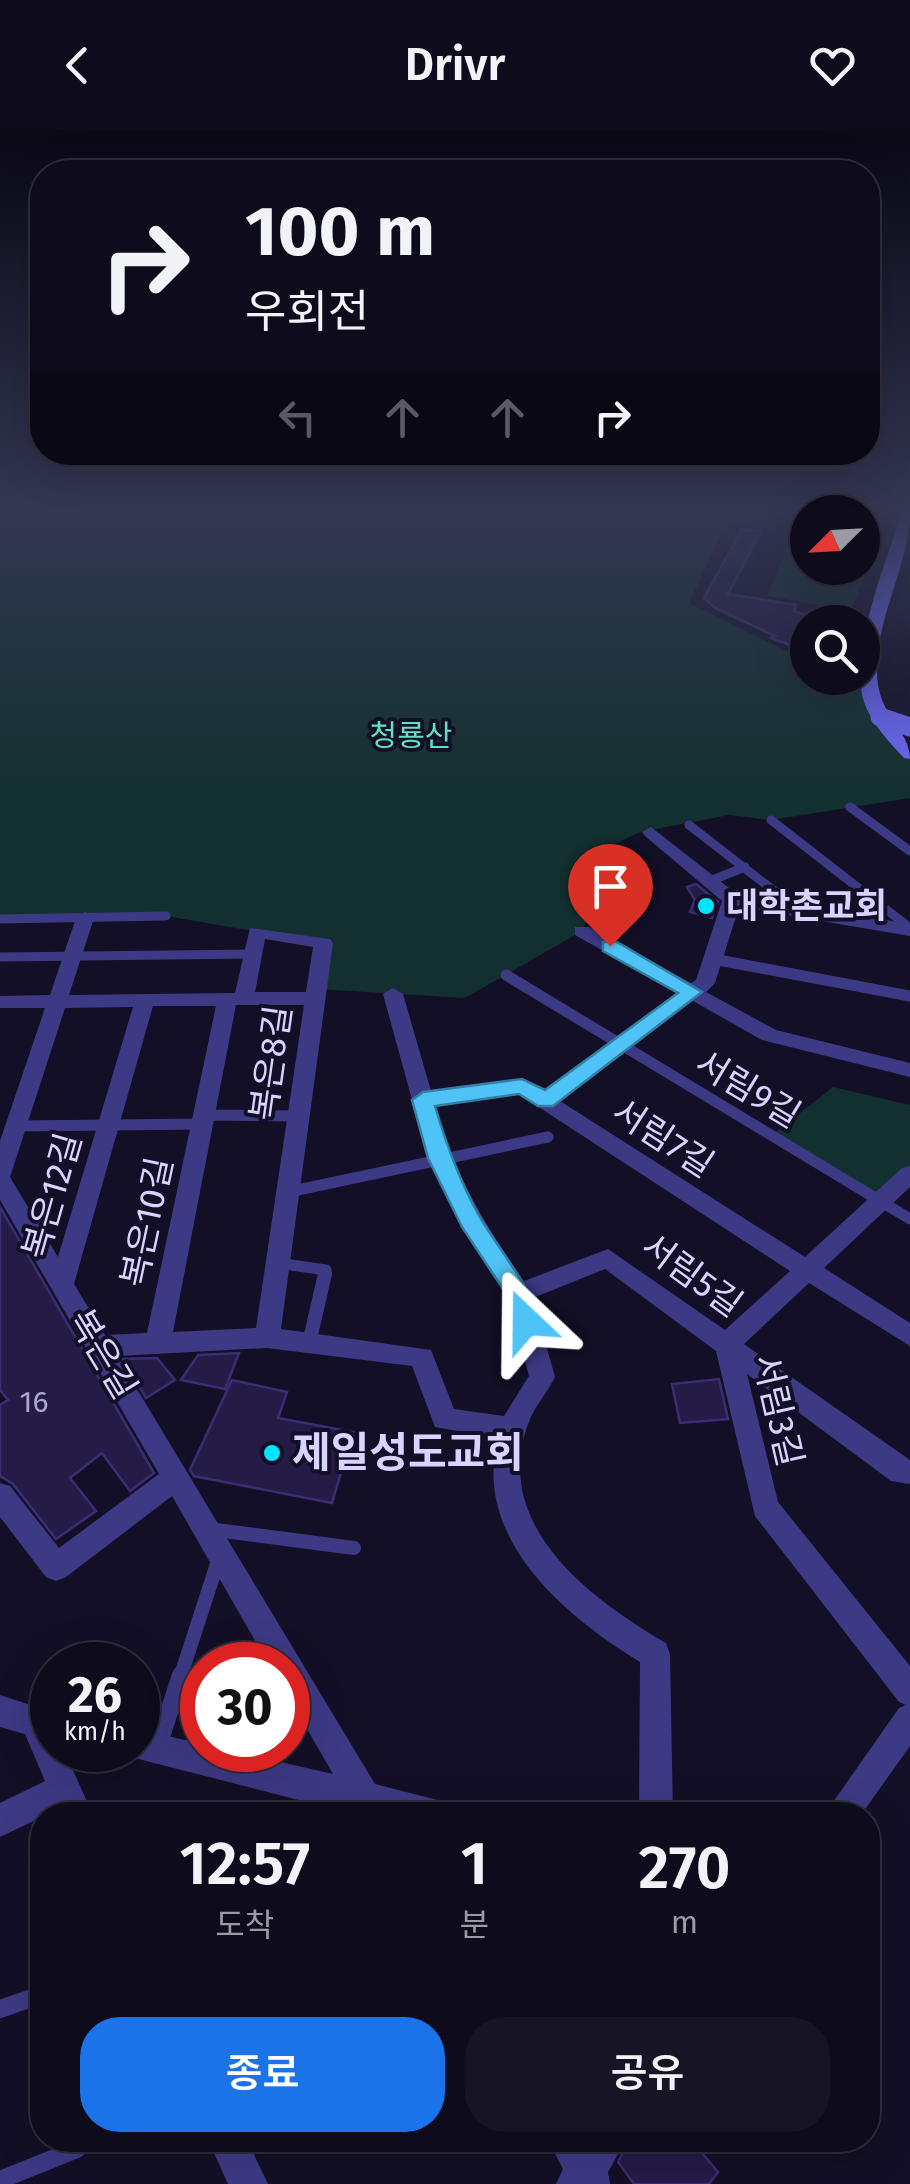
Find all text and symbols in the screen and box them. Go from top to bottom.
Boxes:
icon: back [50,38,105,93]
text: Drivr [405,38,505,92]
icon: heart [805,38,860,93]
text: 100 m [245,190,435,274]
icon: right [80,200,210,330]
text: 우회전 [245,285,369,339]
icon: left [270,390,325,445]
icon: ahead [375,390,430,445]
icon: ahead [480,390,535,445]
icon: right [585,390,640,445]
north arrow [790,495,880,585]
map controls [790,495,880,695]
button: search [790,605,880,695]
park label: 청룡산 [370,718,452,754]
pin [568,844,653,947]
icon: arrive [583,859,638,914]
place label: 대학촌교회 [726,885,887,927]
marker: 대학촌교회 [695,895,717,917]
street label: 복은8길 [242,1003,300,1123]
street label: 서림9길 [688,1041,808,1137]
street label: 서림7길 [605,1090,721,1186]
street label: 복은12길 [14,1128,90,1264]
street label: 복은10길 [113,1153,181,1291]
street label: 서림5길 [633,1224,751,1326]
position arrow [474,1269,578,1373]
street label: 복은길 [60,1302,146,1406]
street label: 서림3길 [745,1350,811,1470]
house number: 16 [20,1384,48,1420]
place label: 제일성도교회 [292,1428,524,1478]
marker: 제일성도교회 [261,1442,283,1464]
speed limit sign: 30 [180,1642,310,1772]
text: 26 [68,1665,122,1725]
text: km/h [64,1717,126,1747]
text: 12:57 [180,1828,310,1900]
text: 1 [461,1828,488,1900]
text: 270 [639,1832,731,1904]
text: m [671,1903,698,1941]
text: 도착 [215,1906,274,1944]
text: 분 [460,1906,489,1944]
button: 종료 [80,2017,445,2132]
button: 공유 [465,2017,830,2132]

